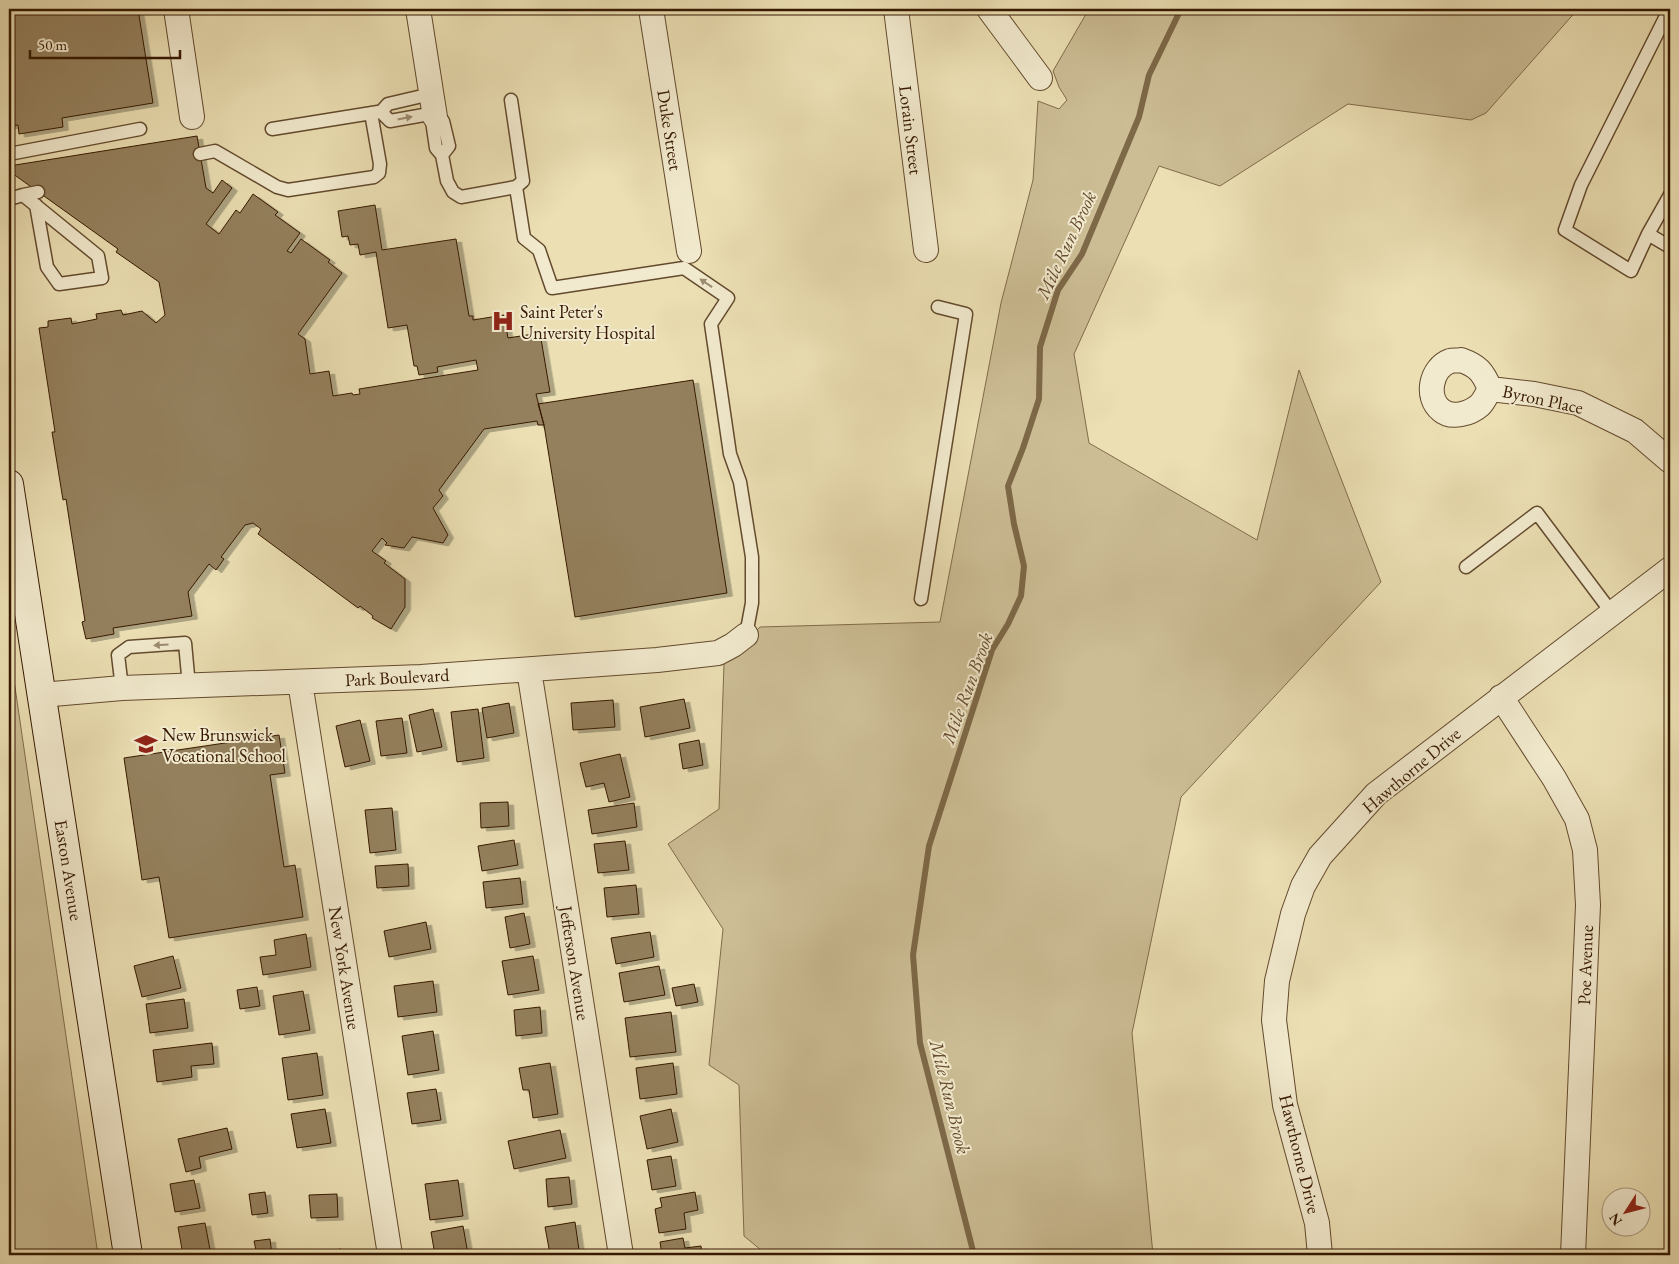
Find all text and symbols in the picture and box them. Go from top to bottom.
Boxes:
scale bar [30,28,180,60]
text: 50 m [38,35,67,54]
street label: Lorain Street [894,84,928,176]
street label: Duke Street [652,88,688,172]
one-way arrow [398,114,414,122]
water label: Mile Run Brook [1030,187,1102,304]
one-way arrow [699,278,713,288]
place label: Saint Peter's University Hospital [520,300,655,344]
hospital icon: Saint Peter's University Hospital [490,308,516,334]
street label: Byron Place [1501,379,1585,419]
water label: Mile Run Brook [935,629,999,748]
one-way arrow [153,641,169,649]
street label: Park Boulevard [344,663,451,691]
street label: Hawthorne Drive [1357,722,1465,818]
place label: New Brunswick Vocational School [162,723,286,767]
school or university icon: New Brunswick Vocational School [133,731,159,757]
street label: Easton Avenue [50,818,88,922]
street label: Jefferson Avenue [554,902,595,1022]
street label: New York Avenue [324,905,366,1031]
street label: Poe Avenue [1572,925,1598,1005]
water label: Mile Run Brook [924,1036,976,1157]
street label: Hawthorne Drive [1274,1092,1326,1216]
north arrow [1602,1186,1652,1236]
text: N [1604,1209,1626,1230]

